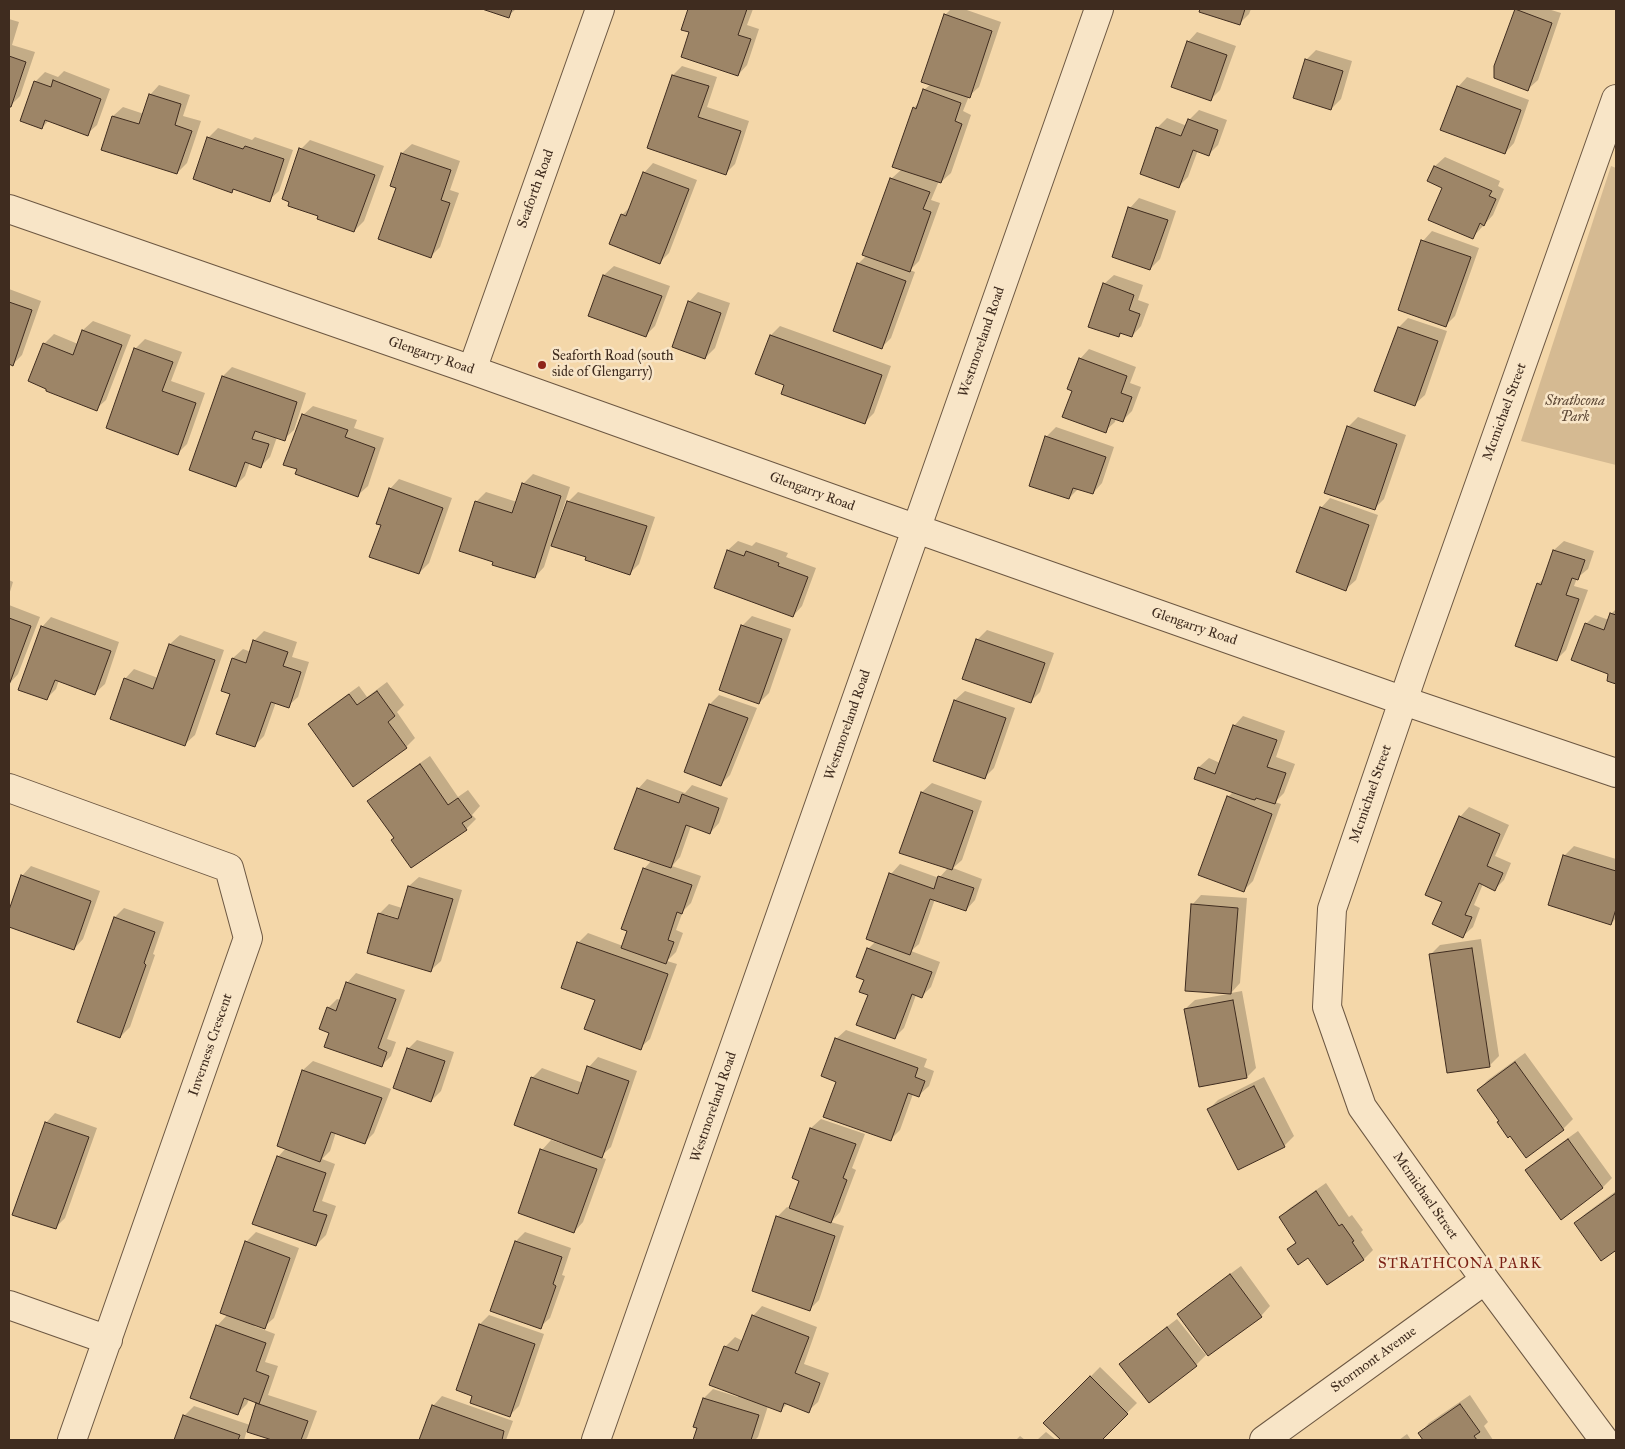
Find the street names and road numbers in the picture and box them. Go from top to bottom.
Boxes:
street label: Seaforth Road [514,147,558,231]
street label: Westmoreland Road [955,285,1009,399]
street label: Glengarry Road [386,333,476,379]
street label: Mcmichael Street [1480,361,1530,463]
street label: Glengarry Road [767,469,857,515]
street label: Glengarry Road [1149,604,1239,650]
street label: Westmoreland Road [821,668,875,782]
street label: Mcmichael Street [1346,743,1396,845]
street label: Inverness Crescent [186,991,236,1099]
street label: Westmoreland Road [687,1050,741,1164]
street label: Mcmichael Street [1389,1149,1461,1243]
street label: Stormont Avenue [1328,1323,1420,1397]

